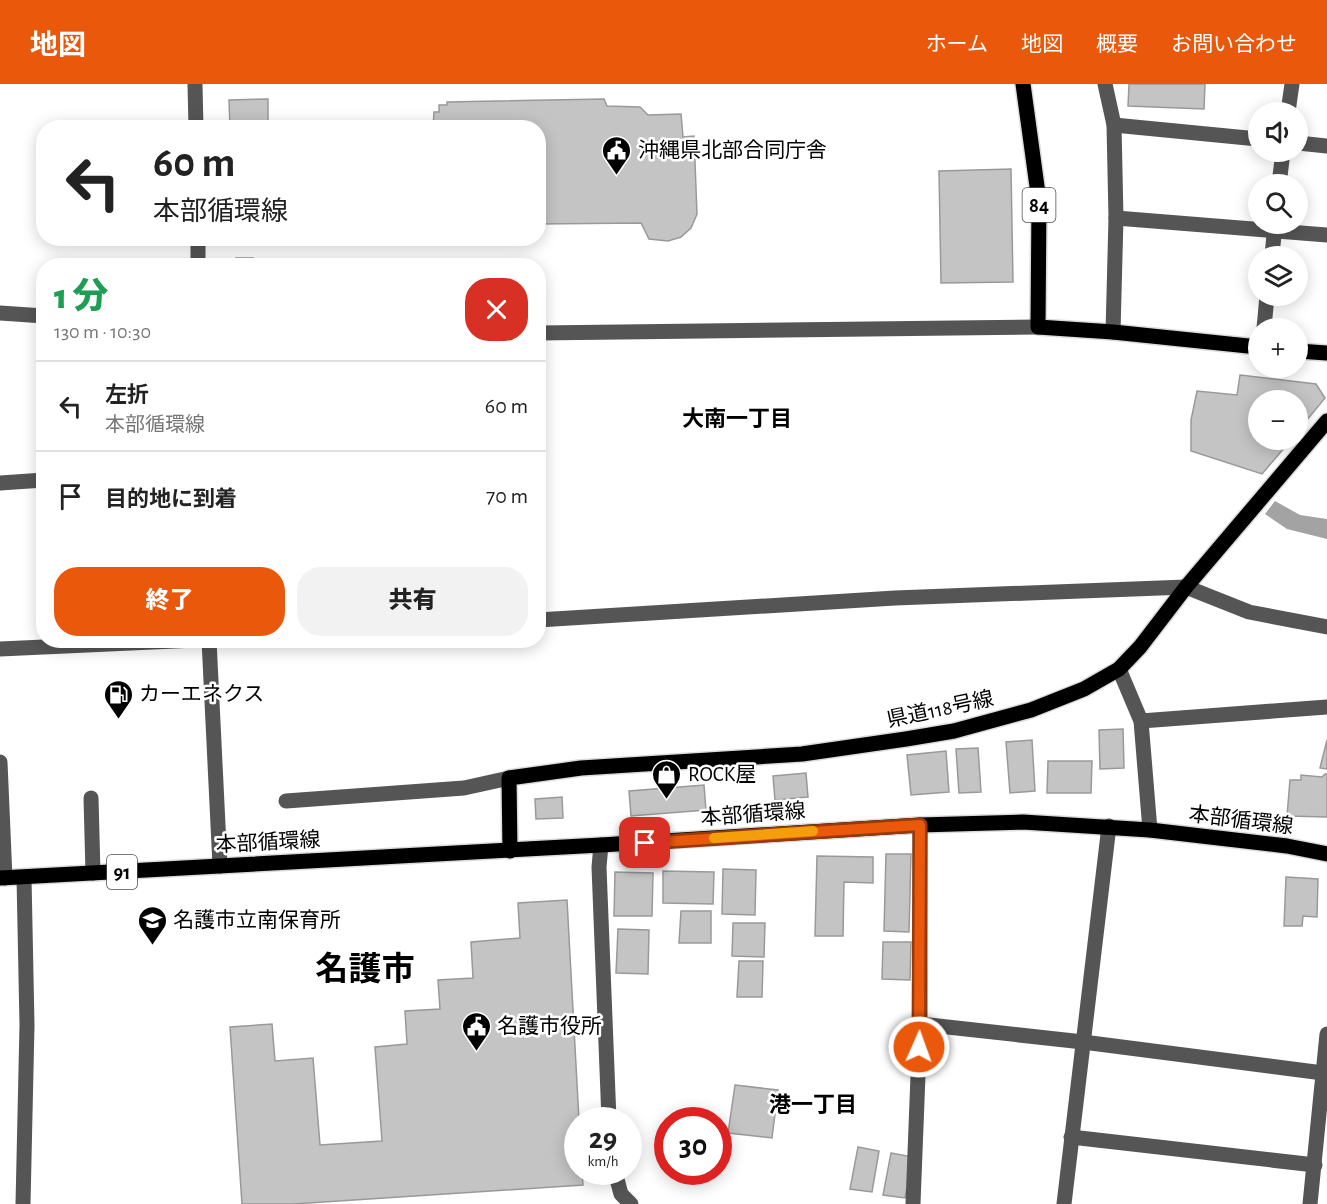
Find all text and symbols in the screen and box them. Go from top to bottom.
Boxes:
text: 地図 [30,32,86,60]
text: ホーム [926,34,988,55]
text: 地図 [1021,34,1063,55]
text: 概要 [1096,34,1138,55]
text: お問い合わせ [1171,34,1297,55]
map controls [1248,102,1308,450]
button: sound [1248,102,1308,162]
public building icon: 沖縄県北部合同庁舎 [601,134,633,176]
place label: 沖縄県北部合同庁舎 [638,139,827,161]
text: 60 m [153,142,235,184]
icon: left [54,144,132,222]
button: search [1248,174,1308,234]
road number: 84 [1022,188,1056,222]
text: 本部循環線 [153,198,288,225]
button: layers [1248,246,1308,306]
button: close [465,278,528,341]
text: 1 分 [54,279,108,315]
button: + [1248,318,1308,378]
text: 130 m · 10:30 [54,322,151,342]
text: 左折 [105,384,149,406]
icon: left [54,390,87,423]
button: − [1248,390,1308,450]
text: 60 m [485,395,528,417]
district label: 大南一丁目 [682,407,792,430]
text: 本部循環線 [105,415,205,435]
icon: arrive [54,480,87,513]
text: 70 m [486,485,528,507]
text: 目的地に到着 [105,488,237,510]
button: 終了 [54,567,285,636]
button: 共有 [297,567,528,636]
fuel station icon: カーエネクス [102,678,134,720]
place label: カーエネクス [139,683,264,705]
street label: 県道118号線 [885,687,995,731]
shop icon: ROCK屋 [651,758,683,800]
place label: ROCK屋 [688,764,756,785]
street label: 本部循環線 [700,799,806,829]
street label: 本部循環線 [1188,803,1294,837]
pin [619,817,670,868]
icon: arrive [628,826,661,859]
street label: 本部循環線 [215,828,321,856]
road number: 91 [107,855,137,889]
school or university icon: 名護市立南保育所 [136,904,168,946]
place label: 名護市立南保育所 [173,909,341,931]
district label: 名護市 [316,951,415,987]
public building icon: 名護市役所 [460,1010,492,1052]
place label: 名護市役所 [497,1015,602,1037]
position arrow [887,1015,951,1079]
district label: 港一丁目 [769,1093,857,1116]
speed limit sign: 30 [654,1107,732,1185]
text: 29 [589,1124,617,1154]
text: km/h [588,1154,618,1169]

